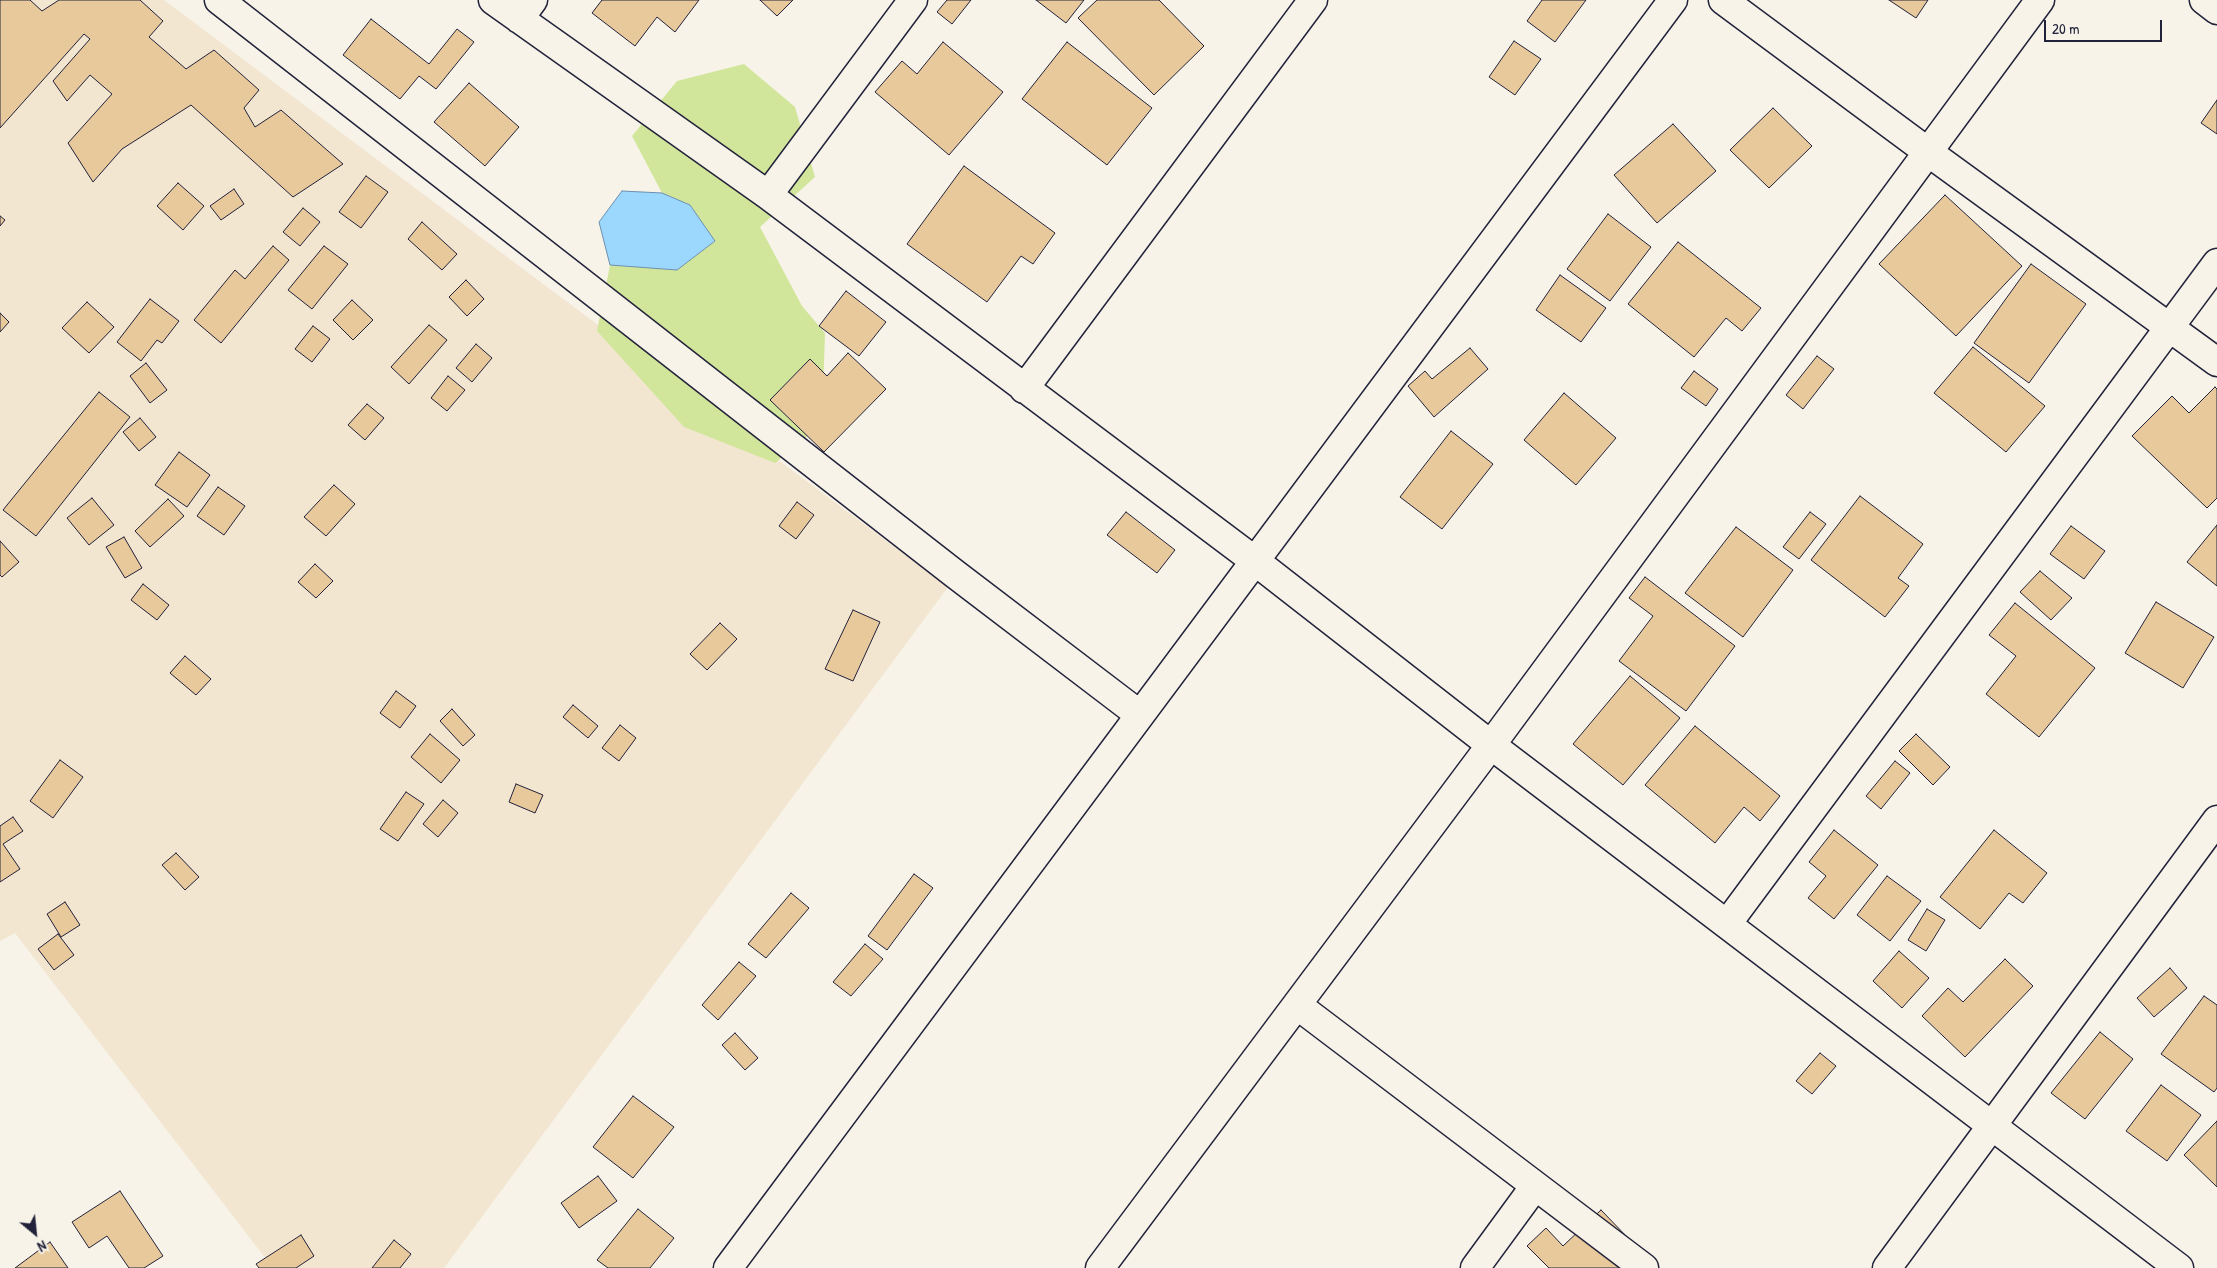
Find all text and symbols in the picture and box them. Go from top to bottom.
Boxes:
scale bar [2047,10,2164,42]
text: 20 m [2052,18,2079,39]
north arrow [10,1208,60,1258]
text: N [35,1237,50,1257]

